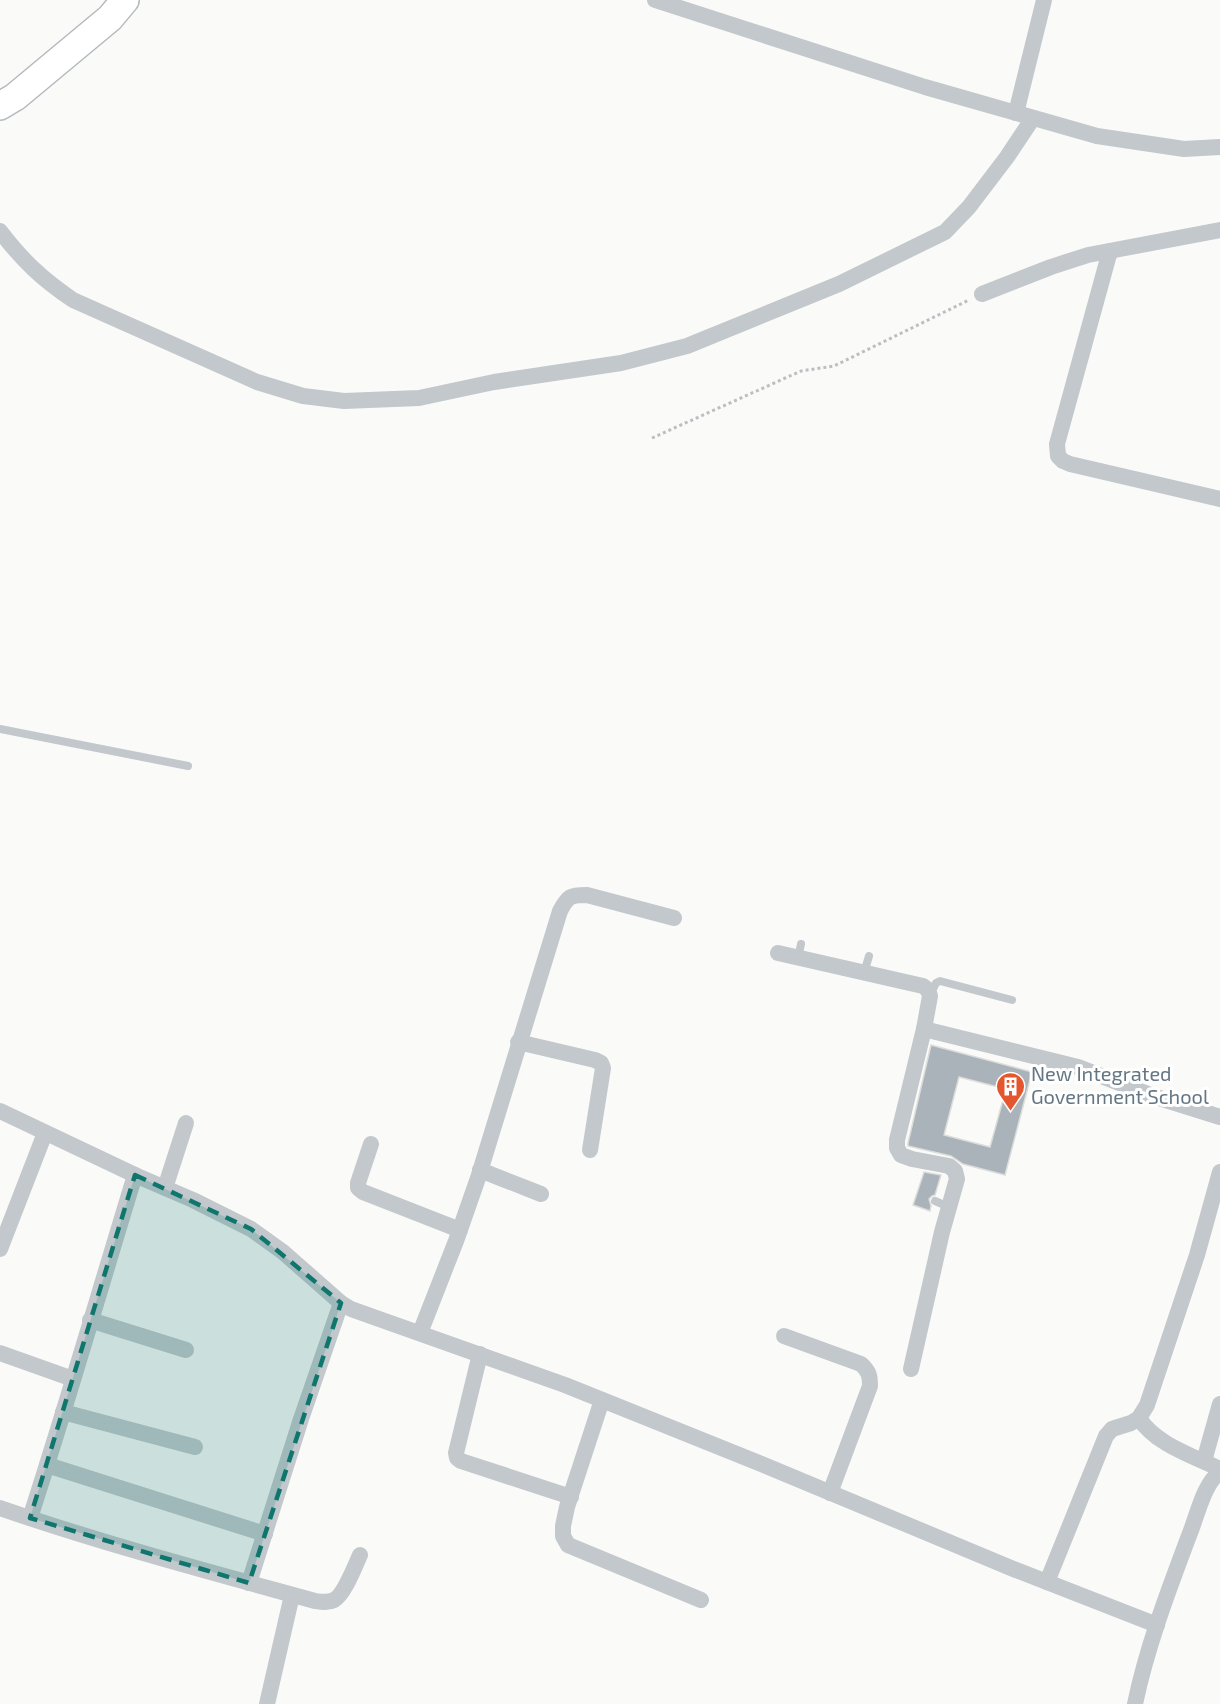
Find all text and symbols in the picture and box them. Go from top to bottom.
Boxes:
place label: New Integrated Government School [1031,1061,1209,1108]
building icon: New Integrated Government School [994,1070,1026,1112]

